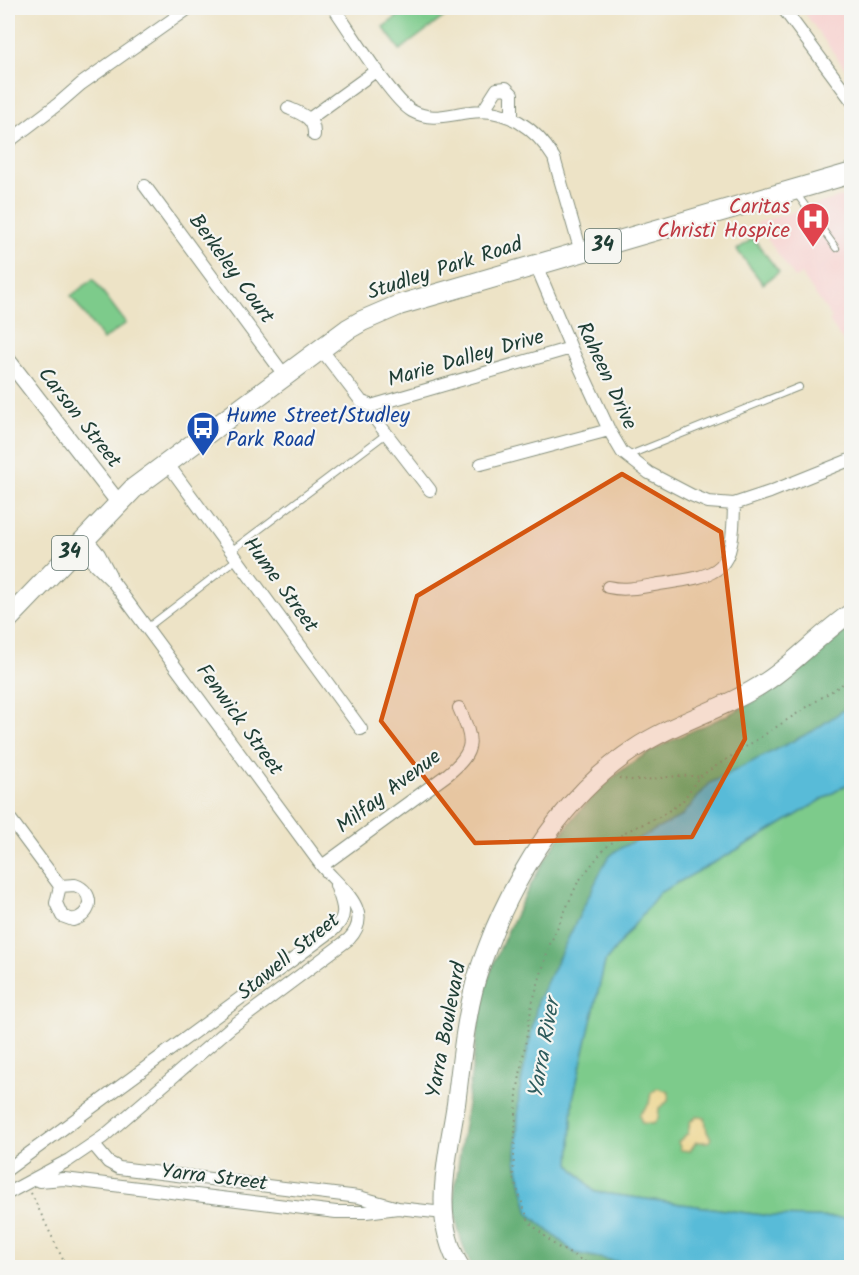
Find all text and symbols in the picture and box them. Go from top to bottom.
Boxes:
place label: Caritas Christi Hospice [657,191,791,248]
hospital icon: Caritas Christi Hospice [795,201,831,248]
street label: Berkeley Court [180,207,283,332]
street label: Studley Park Road [363,228,527,310]
road number: 34 [585,229,621,263]
street label: Raheen Drive [567,317,646,436]
street label: Marie Dalley Drive [384,321,549,397]
street label: Carson Street [29,360,130,476]
place label: Hume Street/Studley Park Road [226,400,410,457]
bus stop icon: Hume Street/Studley Park Road [185,410,221,457]
street label: Hume Street [234,530,327,641]
road number: 34 [52,536,88,570]
street label: Fenwick Street [187,657,292,784]
street label: Milfay Avenue [329,741,449,843]
street label: Stawell Street [230,904,349,1009]
street label: Yarra Boulevard [418,959,476,1101]
water label: Yarra River [519,991,572,1102]
street label: Yarra Street [159,1155,270,1201]

